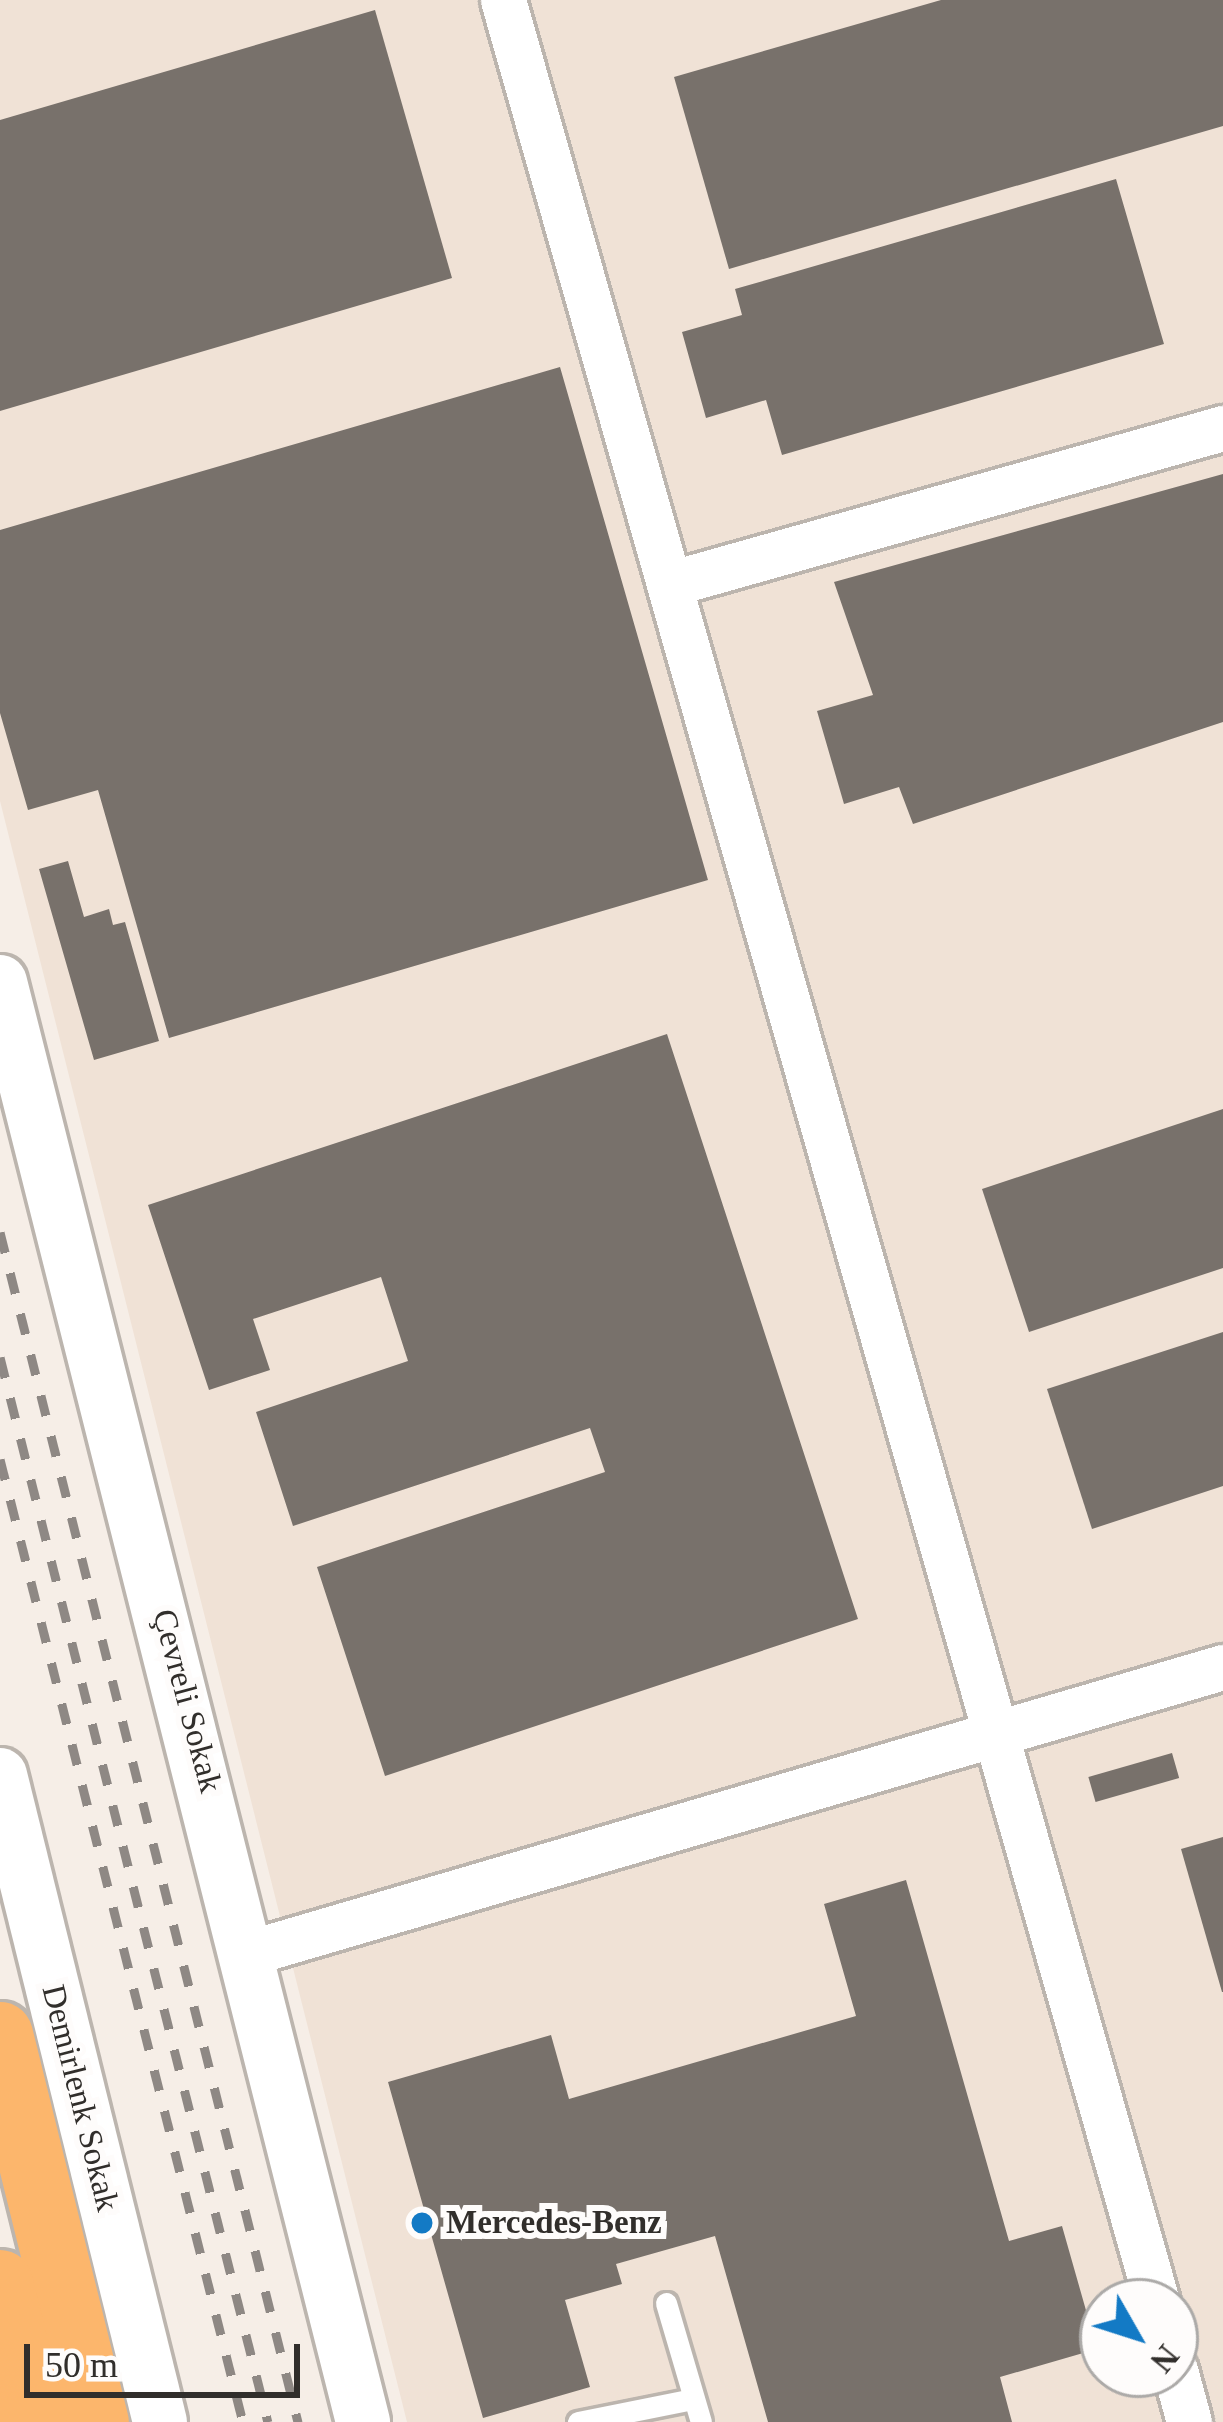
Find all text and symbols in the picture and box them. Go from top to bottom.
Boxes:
street label: Çevreli Sokak [144,1605,230,1797]
street label: Demirlenk Sokak [33,1981,127,2215]
place label: Mercedes-Benz [446,2203,662,2243]
marker: Mercedes-Benz [409,2210,435,2236]
north arrow [1079,2278,1199,2398]
scale bar [30,2320,306,2394]
text: N [1143,2338,1186,2379]
text: 50 m [45,2345,118,2385]

